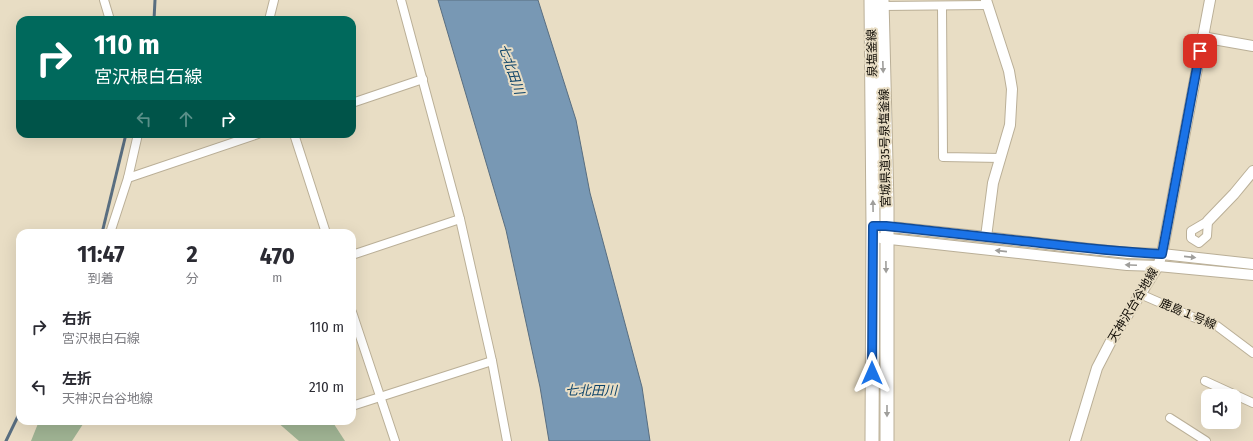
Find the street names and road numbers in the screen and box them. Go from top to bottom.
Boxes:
street label: 泉塩釜線 [865,29,879,77]
street label: 宮城県道35号泉塩釜線 [877,88,893,208]
street label: 天神沢台谷地線 [1105,265,1161,345]
street label: 鹿島１号線 [1158,296,1218,332]

